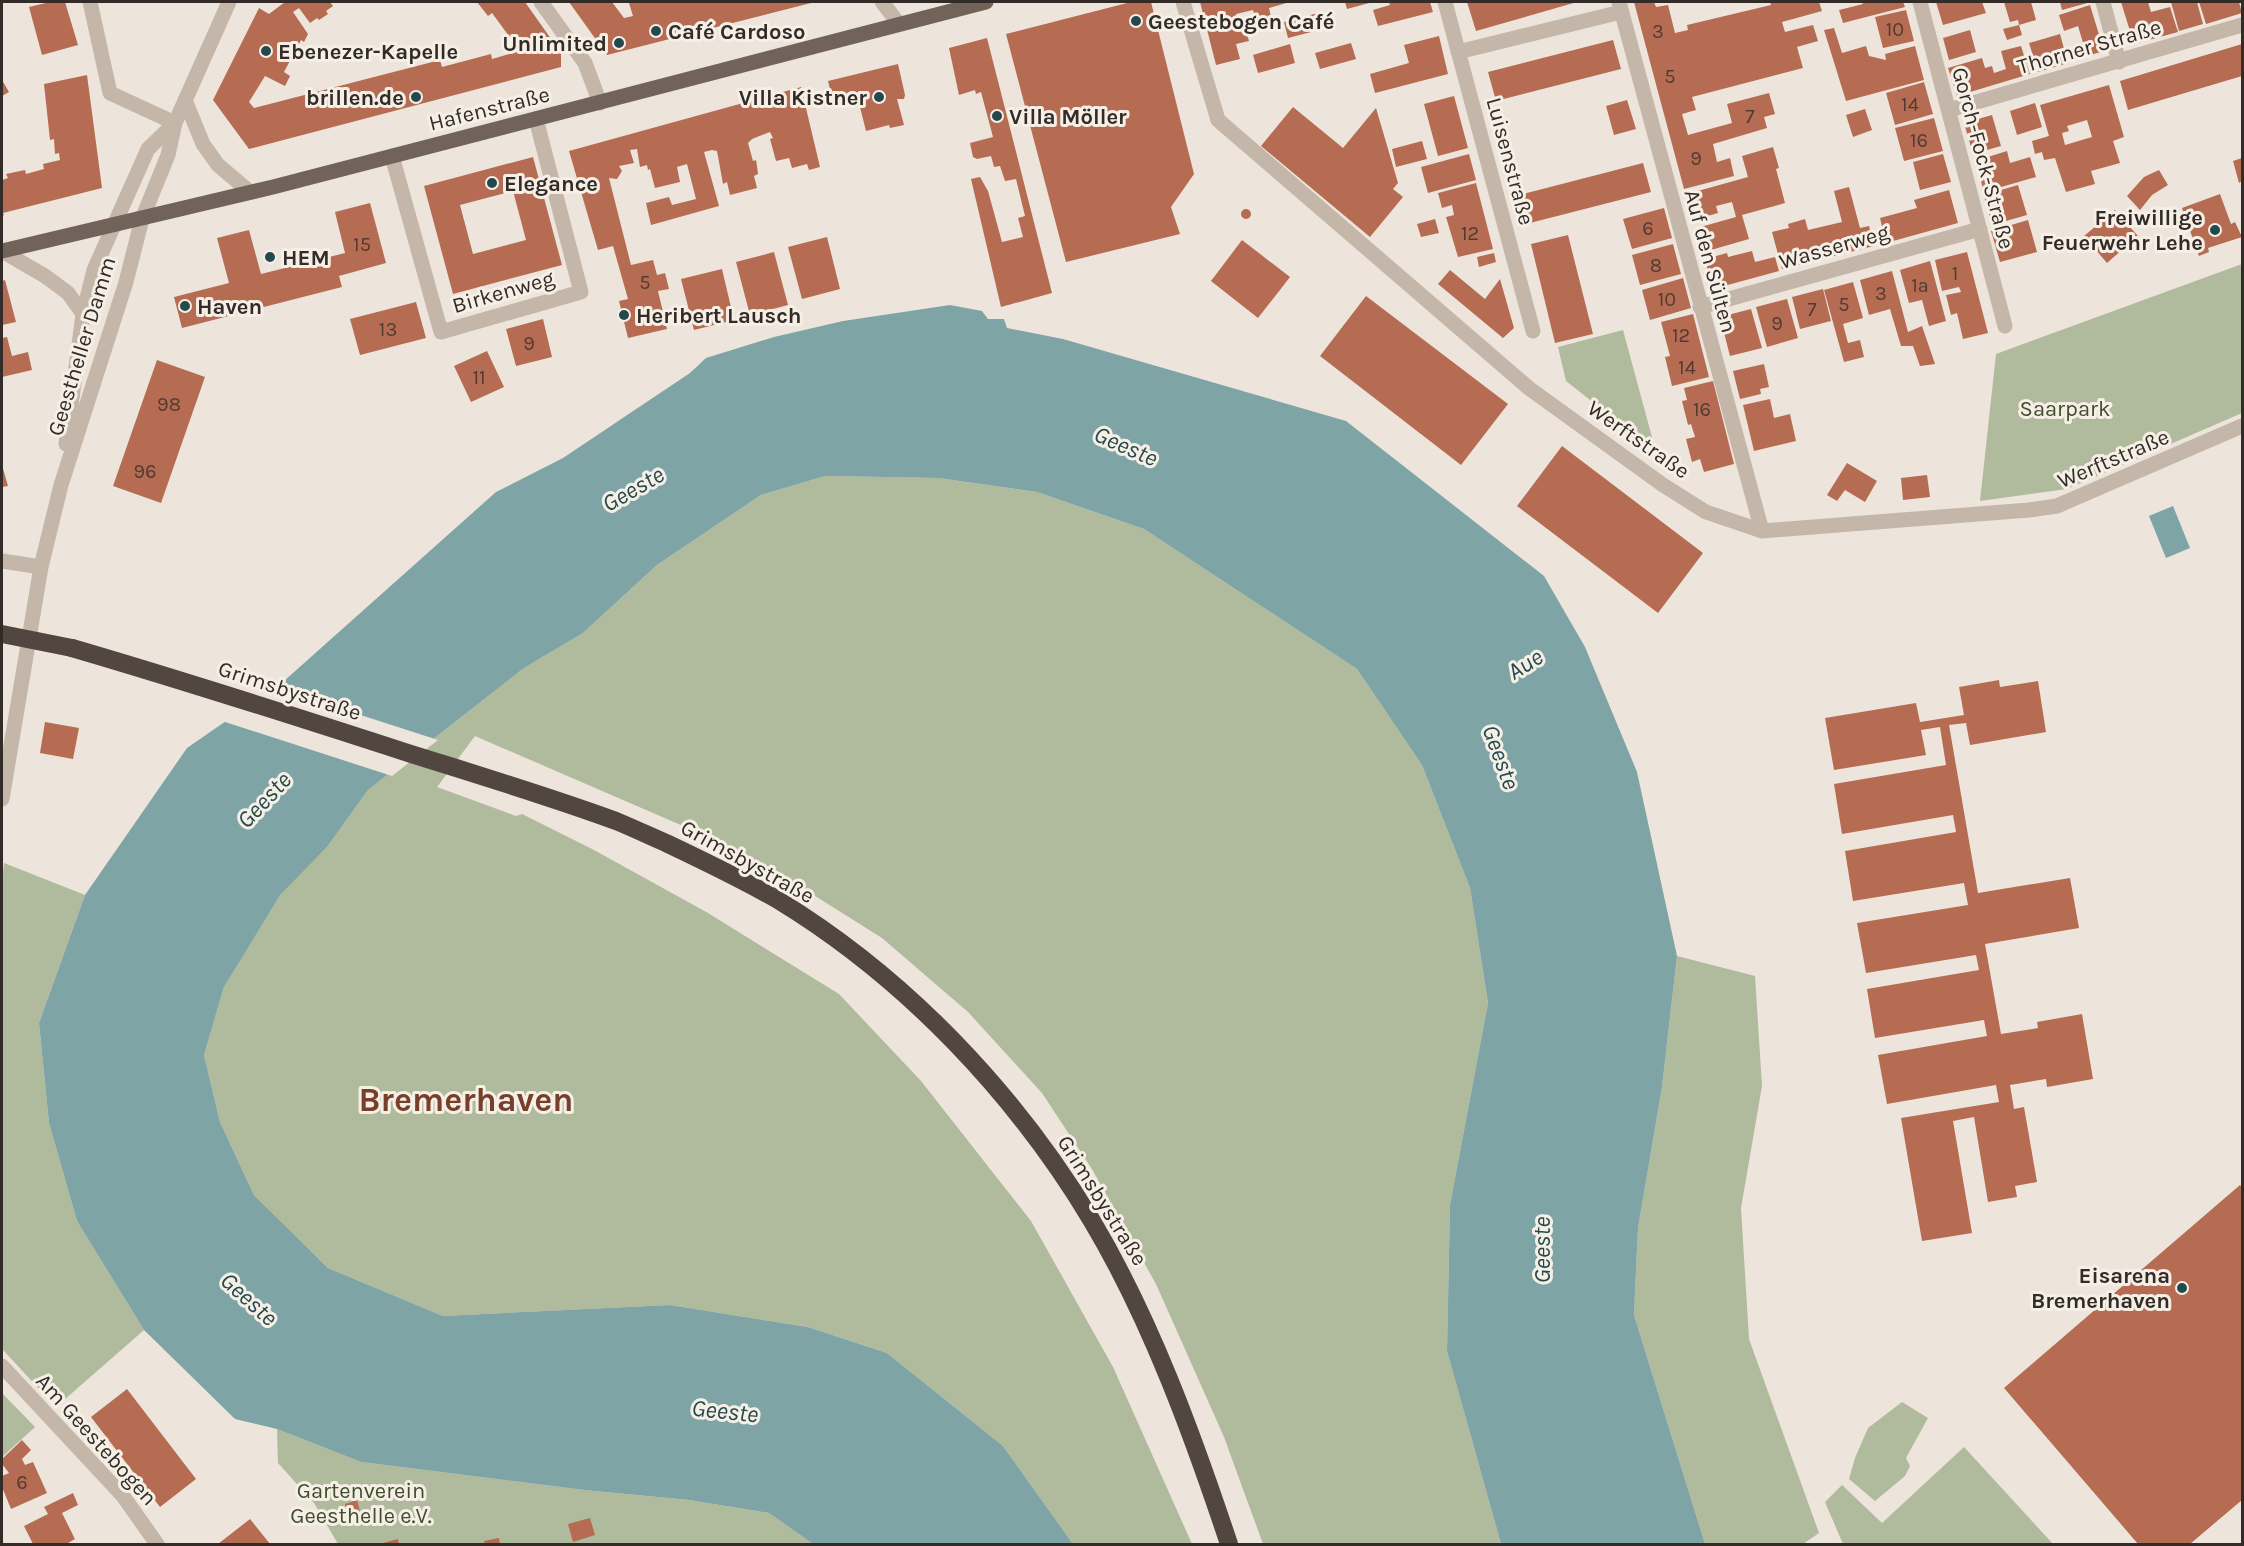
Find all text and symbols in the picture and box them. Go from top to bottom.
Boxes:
place label: Geestebogen Café [1148,9,1334,35]
marker: Geestebogen Café [1129,14,1143,28]
street label: Thorner Straße [2014,14,2164,80]
house number: 10 [1886,18,1904,41]
place label: Café Cardoso [668,19,806,45]
house number: 3 [1652,20,1664,43]
marker: Café Cardoso [649,24,663,38]
place label: Unlimited [502,31,607,57]
marker: Unlimited [612,36,626,50]
place label: Ebenezer-Kapelle [278,39,458,65]
marker: Ebenezer-Kapelle [259,44,273,58]
street label: Gorch-Fock-Straße [1946,64,2020,252]
house number: 5 [1664,65,1676,88]
street label: Hafenstraße [426,81,552,137]
place label: brillen.de [306,85,404,111]
place label: Villa Kistner [739,85,867,111]
marker: brillen.de [409,90,423,104]
marker: Villa Kistner [872,90,886,104]
house number: 14 [1901,93,1919,116]
street label: Luisenstraße [1481,95,1540,228]
place label: Villa Möller [1009,104,1127,130]
house number: 7 [1745,105,1755,128]
marker: Villa Möller [990,109,1004,123]
house number: 16 [1910,129,1928,152]
house number: 9 [1690,147,1702,170]
place label: Elegance [504,171,598,197]
marker: Elegance [485,176,499,190]
street label: Auf den Sülten [1678,187,1742,336]
place label: Freiwillige Feuerwehr Lehe [2042,205,2203,256]
house number: 6 [1642,217,1654,240]
street label: Wasserweg [1776,219,1893,275]
house number: 12 [1461,222,1479,245]
marker: Freiwillige Feuerwehr Lehe [2208,223,2222,237]
house number: 15 [353,233,371,256]
place label: HEM [282,245,330,271]
marker: HEM [263,250,277,264]
street label: Geestheller Damm [42,254,122,439]
house number: 8 [1650,254,1662,277]
house number: 1 [1952,262,1958,285]
street label: Birkenweg [449,265,558,319]
house number: 5 [639,271,651,294]
house number: 1a [1911,274,1929,297]
house number: 3 [1875,282,1887,305]
house number: 10 [1658,288,1676,311]
house number: 5 [1838,293,1850,316]
place label: Haven [197,294,262,320]
house number: 7 [1807,298,1817,321]
marker: Haven [178,299,192,313]
place label: Heribert Lausch [636,303,802,329]
marker: Heribert Lausch [617,308,631,322]
house number: 9 [1771,312,1783,335]
house number: 13 [379,318,397,341]
house number: 12 [1672,324,1690,347]
house number: 9 [523,332,535,355]
house number: 14 [1678,356,1696,379]
house number: 11 [472,366,486,389]
house number: 98 [157,393,181,416]
street label: Werftstraße [1582,395,1695,485]
park label: Saarpark [2020,396,2110,422]
house number: 16 [1693,398,1711,421]
water label: Geeste [1090,420,1162,472]
street label: Werftstraße [2054,424,2173,494]
house number: 96 [133,460,157,483]
water label: Geeste [597,460,669,518]
water label: Aue [1502,642,1548,686]
street label: Grimsbystraße [215,656,364,726]
water label: Geeste [1476,721,1526,793]
water label: Geeste [231,766,297,834]
street label: Grimsbystraße [676,814,819,909]
district label: Bremerhaven [359,1080,573,1120]
street label: Grimsbystraße [1052,1131,1153,1271]
water label: Geeste [1528,1217,1556,1283]
place label: Eisarena Bremerhaven [2031,1263,2170,1314]
water label: Geeste [215,1266,283,1332]
marker: Eisarena Bremerhaven [2175,1281,2189,1295]
street label: Am Geestebogen [30,1368,162,1511]
water label: Geeste [690,1394,760,1428]
house number: 6 [16,1471,28,1494]
park label: Gartenverein Geesthelle e.V. [290,1478,432,1529]

